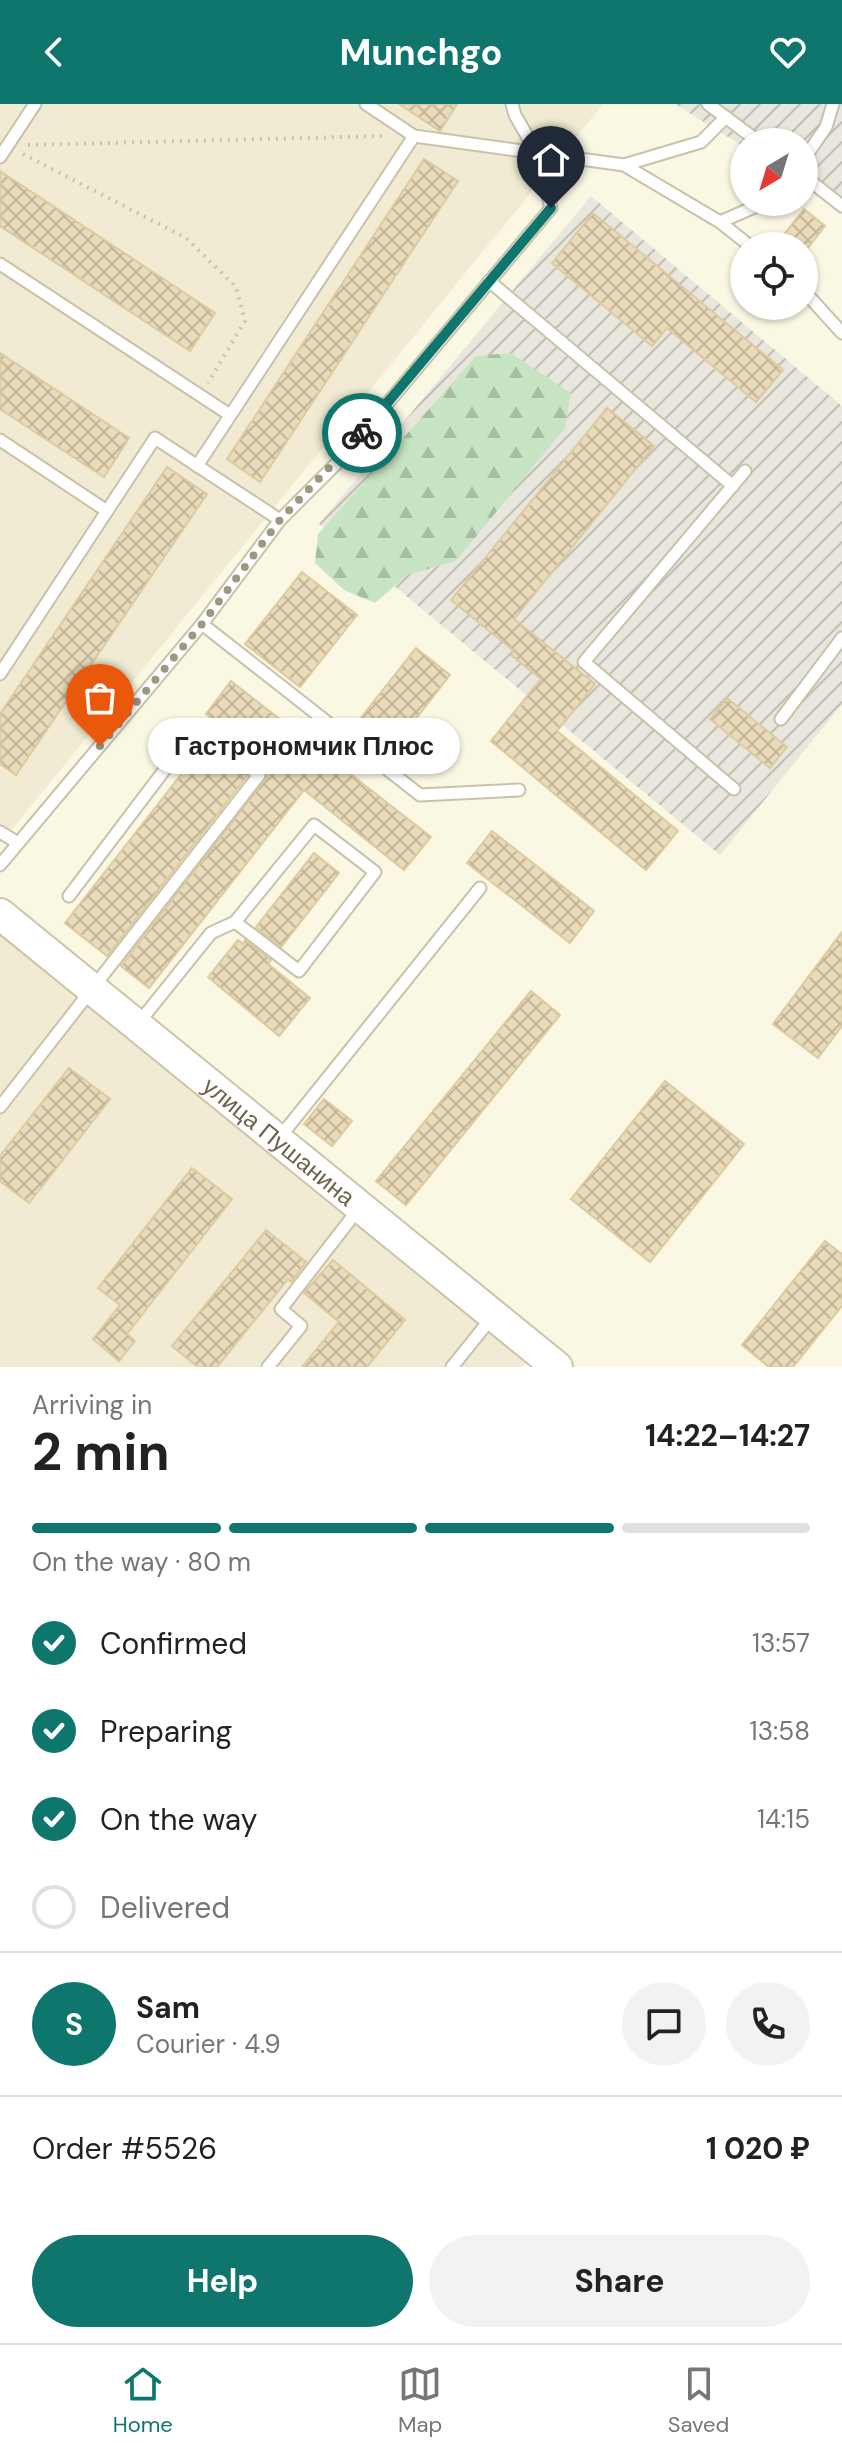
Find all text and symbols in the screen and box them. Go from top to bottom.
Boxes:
text: Munchgo [339,29,503,76]
icon: back [32,30,76,74]
icon: heart [766,30,810,74]
pin [517,126,585,208]
north arrow [730,128,818,216]
map controls [730,128,818,320]
icon: home [529,138,573,182]
button: locate [730,232,818,320]
courier [322,393,402,473]
icon: bike [340,411,384,455]
pin [66,664,134,746]
icon: bag [78,676,122,720]
callout: Гастрономчик Плюс [148,718,460,774]
text: Гастрономчик Плюс [174,729,434,763]
street label: улица Пушанина [197,1070,362,1213]
text: Arriving in [32,1388,152,1422]
text: 14:22–14:27 [645,1416,810,1455]
text: 2 min [32,1418,170,1486]
text: On the way · 80 m [32,1545,251,1579]
icon: check [32,1621,76,1665]
text: Confirmed [100,1624,247,1663]
text: 13:57 [752,1626,810,1660]
icon: check [32,1709,76,1753]
text: Preparing [100,1712,232,1751]
text: 13:58 [750,1714,810,1748]
icon: check [32,1797,76,1841]
text: On the way [100,1800,257,1839]
text: 14:15 [757,1802,810,1836]
text: Delivered [100,1888,230,1927]
button: chat [622,1982,706,2066]
button: phone [726,1982,810,2066]
text: Sam [136,1988,200,2027]
text: S [65,2005,83,2044]
text: Courier · 4.9 [136,2027,281,2061]
text: Order #5526 [32,2129,217,2168]
text: 1 020 ₽ [706,2129,810,2168]
button: Help [32,2235,413,2327]
button: Share [429,2235,810,2327]
tab: Home [113,2362,173,2439]
tab: Map [398,2362,442,2439]
tab: Saved [668,2362,729,2439]

